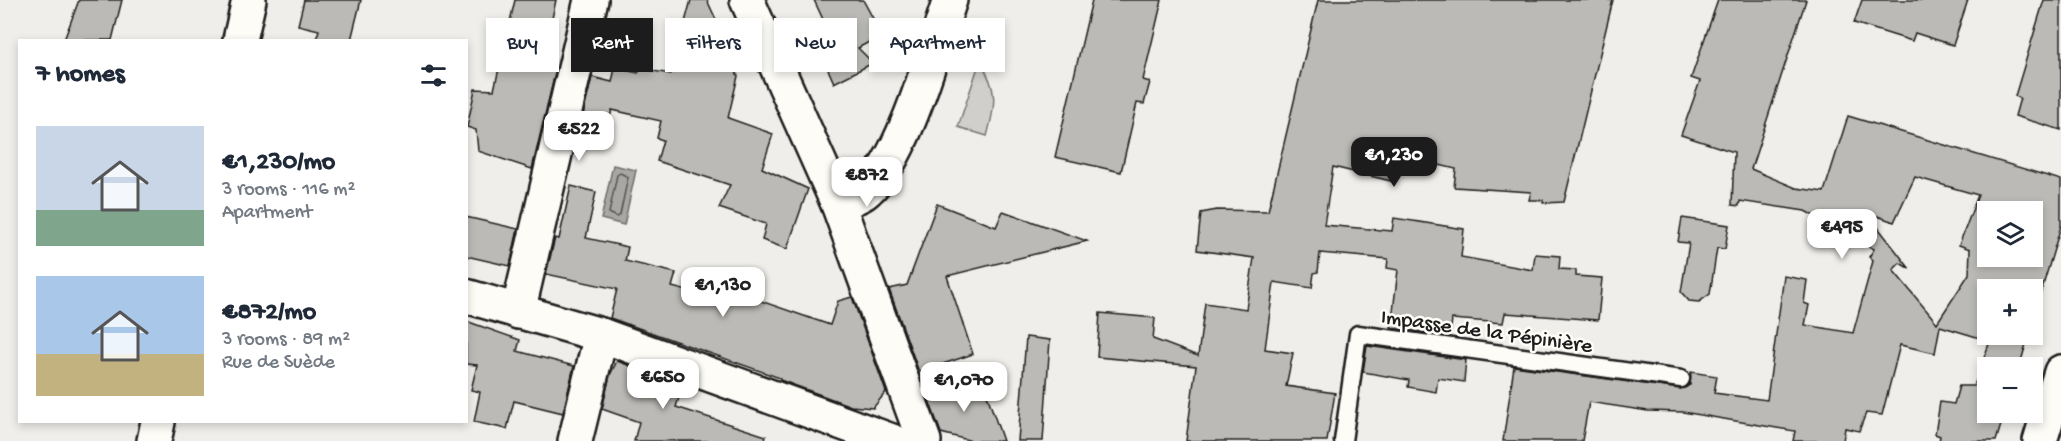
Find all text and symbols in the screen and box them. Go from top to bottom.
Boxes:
chip: Buy [486,18,559,72]
chip: Rent [571,18,653,72]
chip: Filters [665,18,762,72]
chip: New [774,18,857,72]
chip: Apartment [869,18,1005,72]
icon: filters [417,59,450,92]
text: 7 homes [36,60,125,91]
pin: €522 [543,111,615,162]
text: €522 [558,119,600,142]
pin: €1,230 [1345,137,1443,188]
text: €1,230 [1365,145,1423,168]
text: €1,230/mo [222,148,335,179]
icon: home [84,150,156,222]
pin: €872 [831,157,903,208]
text: €872 [845,165,889,188]
text: 3 rooms · 116 m² [222,179,355,202]
map controls [1977,201,2043,423]
button: layers [1977,201,2043,267]
text: Apartment [222,202,312,225]
pin: €495 [1806,209,1878,260]
text: €495 [1821,217,1863,240]
pin: €1,130 [674,267,772,318]
text: €1,130 [695,275,751,298]
button: + [1977,279,2043,345]
text: €872/mo [222,298,316,329]
icon: home [84,300,156,372]
street label: Impasse de la Pépinière [1379,305,1594,361]
text: 3 rooms · 89 m² [222,329,350,352]
text: Rue de Suède [222,352,335,375]
button: − [1977,357,2043,423]
pin: €650 [627,359,699,410]
pin: €1,070 [915,362,1013,413]
text: €650 [641,367,685,390]
text: €1,070 [934,370,994,393]

